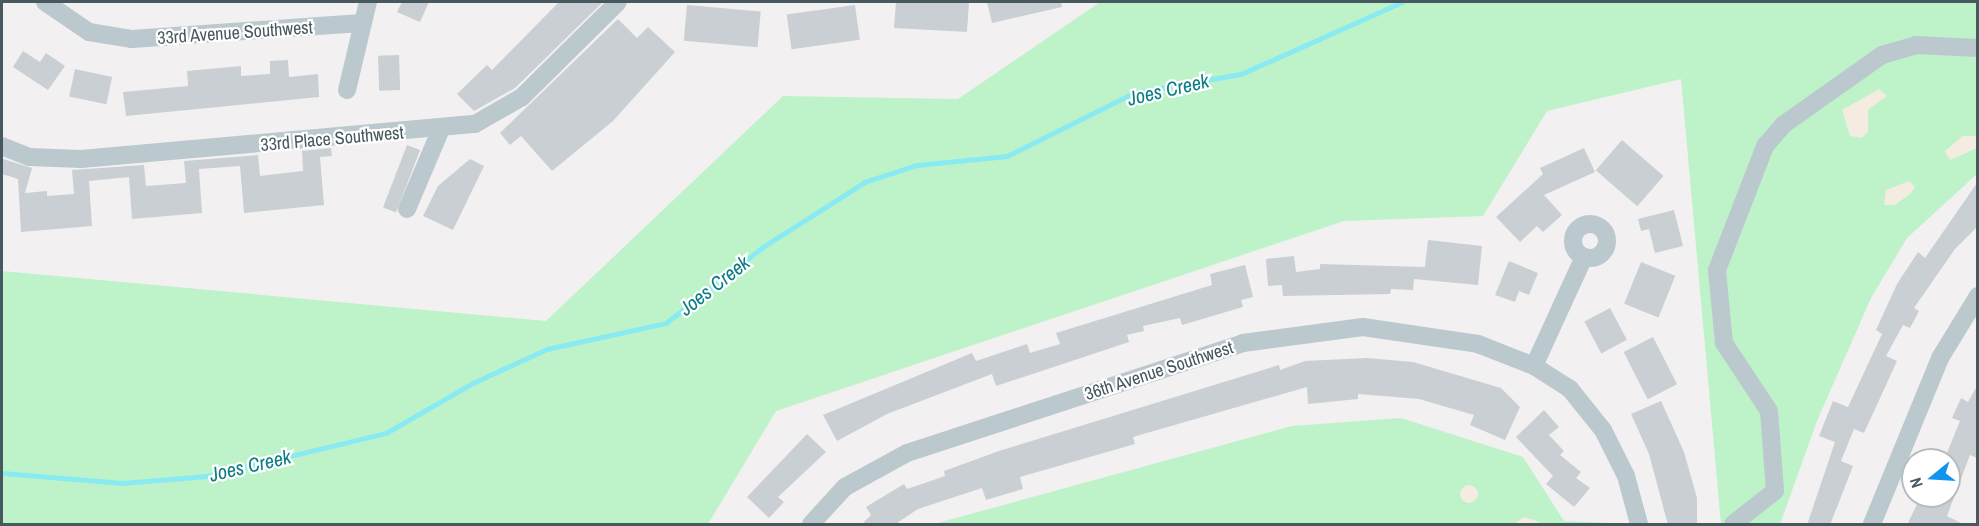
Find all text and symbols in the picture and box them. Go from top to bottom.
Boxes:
street label: 33rd Avenue Southwest [156,17,314,49]
water label: Joes Creek [1125,68,1211,110]
street label: 33rd Place Southwest [260,122,404,156]
water label: Joes Creek [674,250,754,320]
street label: 36th Avenue Southwest [1082,337,1236,405]
water label: Joes Creek [207,444,293,486]
north arrow [1901,448,1961,508]
text: N [1904,475,1928,491]

